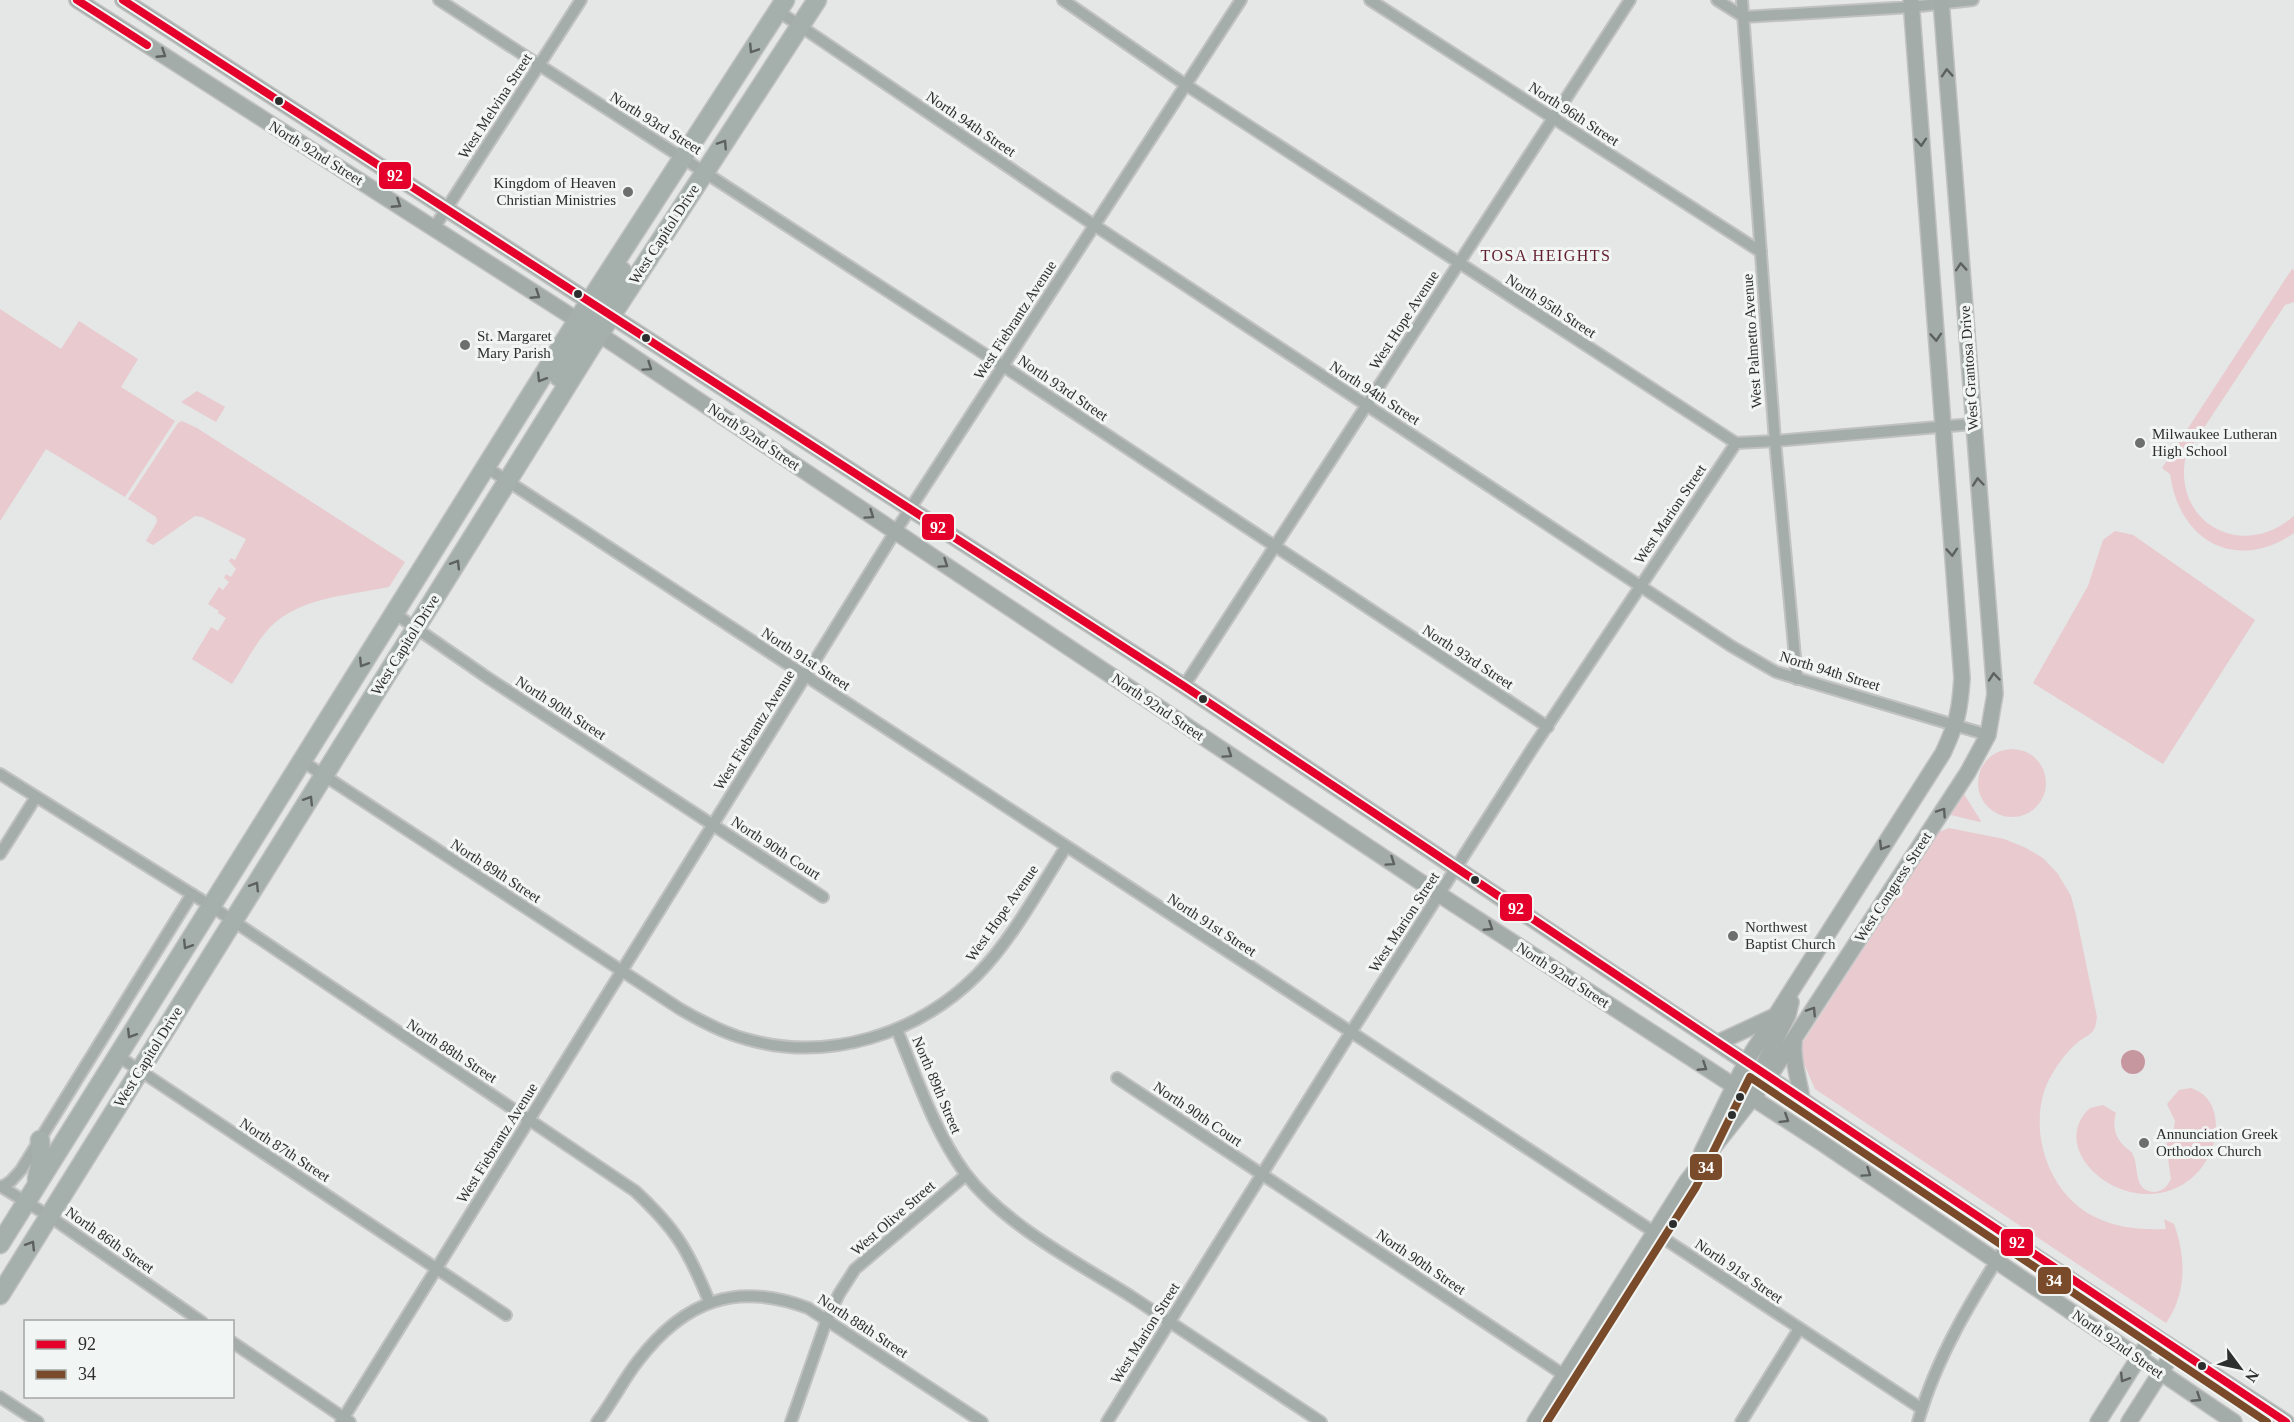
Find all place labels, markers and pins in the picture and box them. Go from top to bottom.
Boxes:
unlabelled marker [273,95,285,107]
place label: Kingdom of Heaven Christian Ministries [494,175,616,208]
marker: Kingdom of Heaven Christian Ministries [621,185,635,199]
unlabelled marker [572,288,584,300]
place label: St. Margaret Mary Parish [477,328,553,361]
unlabelled marker [640,332,652,344]
marker: St. Margaret Mary Parish [458,338,472,352]
place label: Milwaukee Lutheran High School [2152,426,2278,459]
marker: Milwaukee Lutheran High School [2133,436,2147,450]
unlabelled marker [1197,693,1209,705]
unlabelled marker [1469,874,1481,886]
place label: Northwest Baptist Church [1745,919,1836,952]
marker: Northwest Baptist Church [1726,929,1740,943]
unlabelled marker [1734,1091,1746,1103]
unlabelled marker [1726,1109,1738,1121]
place label: Annunciation Greek Orthodox Church [2156,1126,2279,1159]
marker: Annunciation Greek Orthodox Church [2137,1136,2151,1150]
unlabelled marker [1667,1218,1679,1230]
unlabelled marker [2196,1360,2208,1372]

